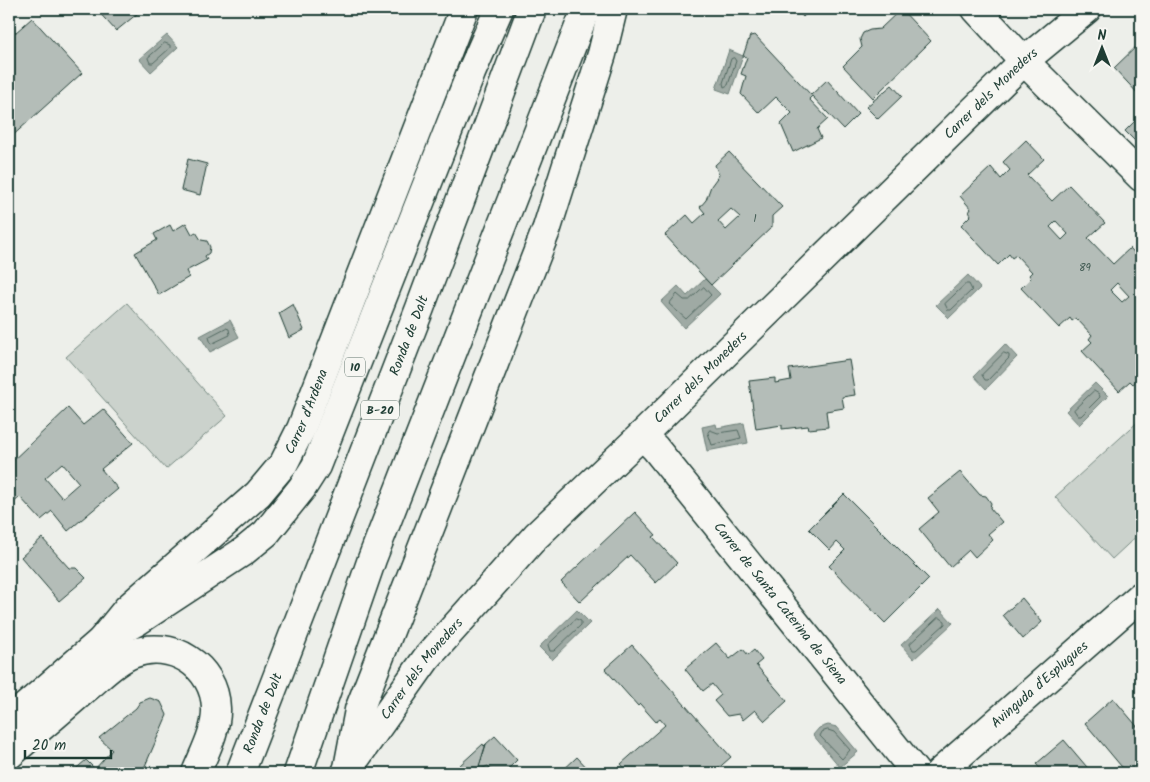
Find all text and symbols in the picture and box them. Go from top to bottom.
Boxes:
north arrow [1078,22,1128,72]
text: N [1098,25,1107,47]
street label: Carrer dels Moneders [939,43,1043,145]
house number: 1 [753,210,757,228]
house number: 89 [1079,259,1092,277]
street label: Ronda de Dalt [384,292,435,379]
street label: Carrer dels Moneders [649,326,753,429]
road number: 10 [345,358,365,377]
street label: Carrer d'Ardena [279,366,334,458]
road number: B-20 [361,400,399,420]
street label: Carrer de Santa Caterina de Siena [708,517,852,690]
street label: Carrer dels Moneders [375,613,469,725]
street label: Avinguda d'Esplugues [986,636,1094,734]
street label: Ronda de Dalt [238,669,289,757]
scale bar [25,727,111,759]
text: 20 m [32,734,66,758]

